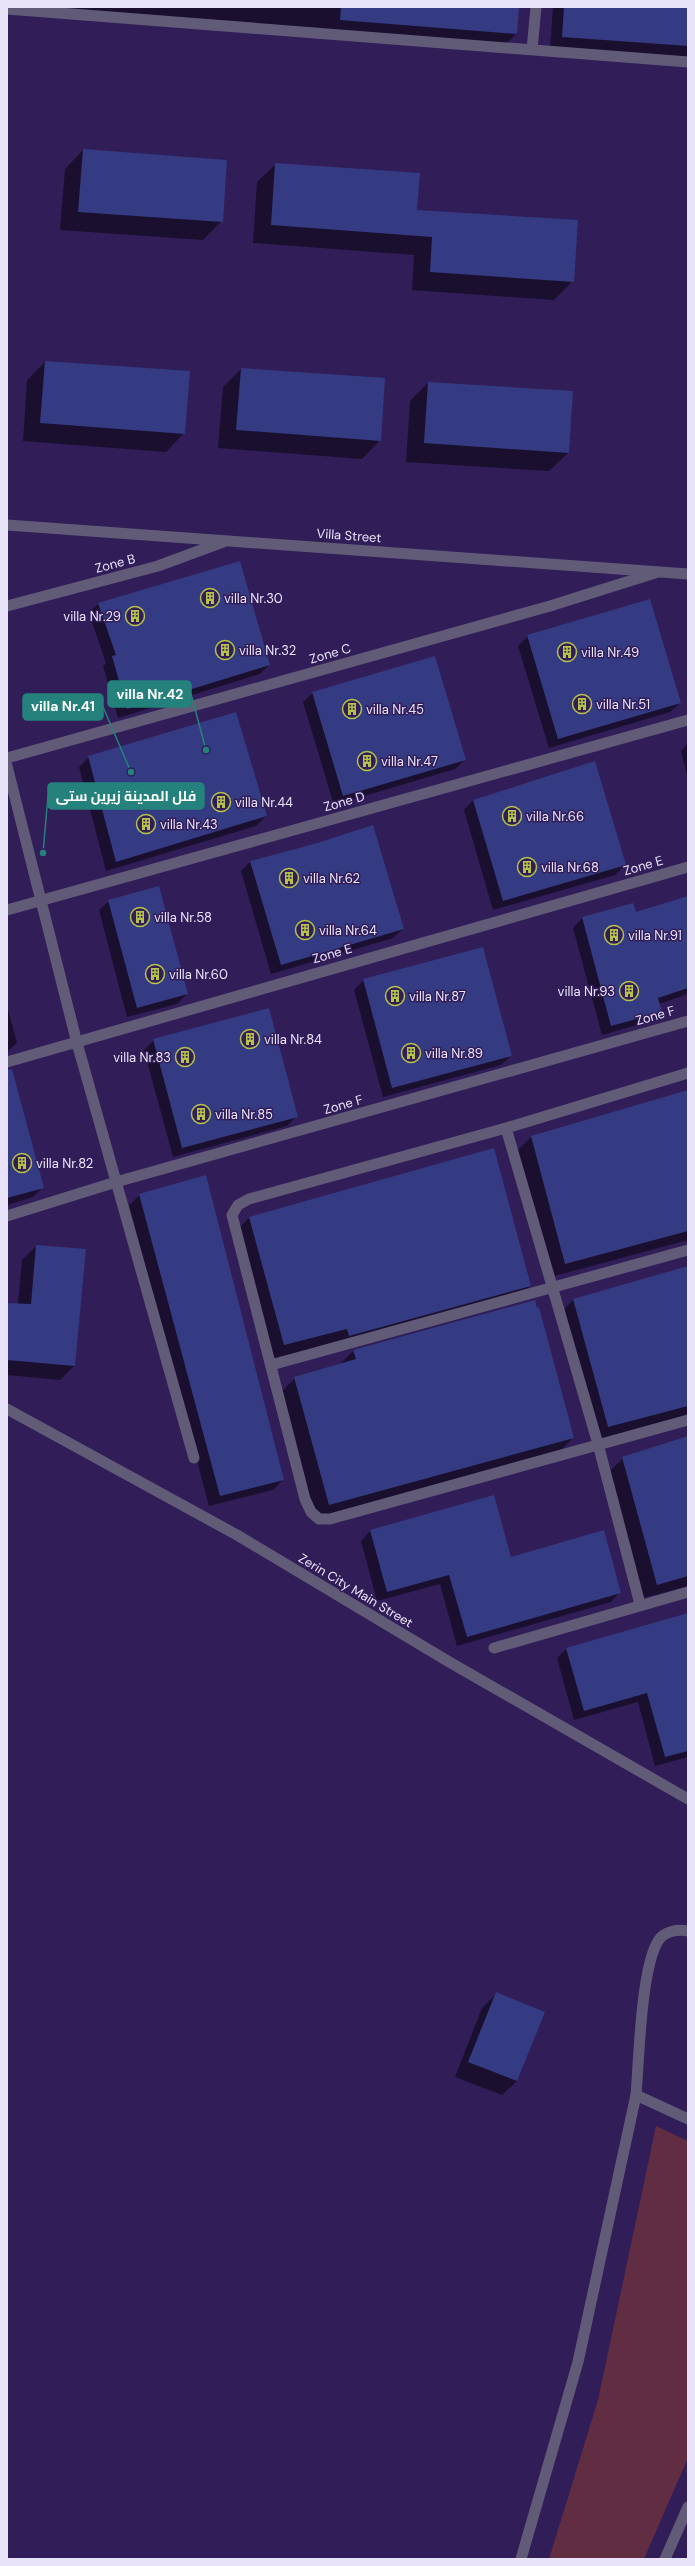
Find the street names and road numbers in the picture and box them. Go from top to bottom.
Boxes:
street label: Villa Street [316,525,382,546]
street label: Zone B [93,550,137,577]
street label: Zone C [307,639,353,667]
street label: Zone D [322,788,367,815]
street label: Zone E [621,852,665,879]
street label: Zone E [310,940,354,967]
street label: Zone F [634,1002,677,1029]
street label: Zone F [322,1091,365,1118]
street label: Zerin City Main Street [295,1550,416,1631]

